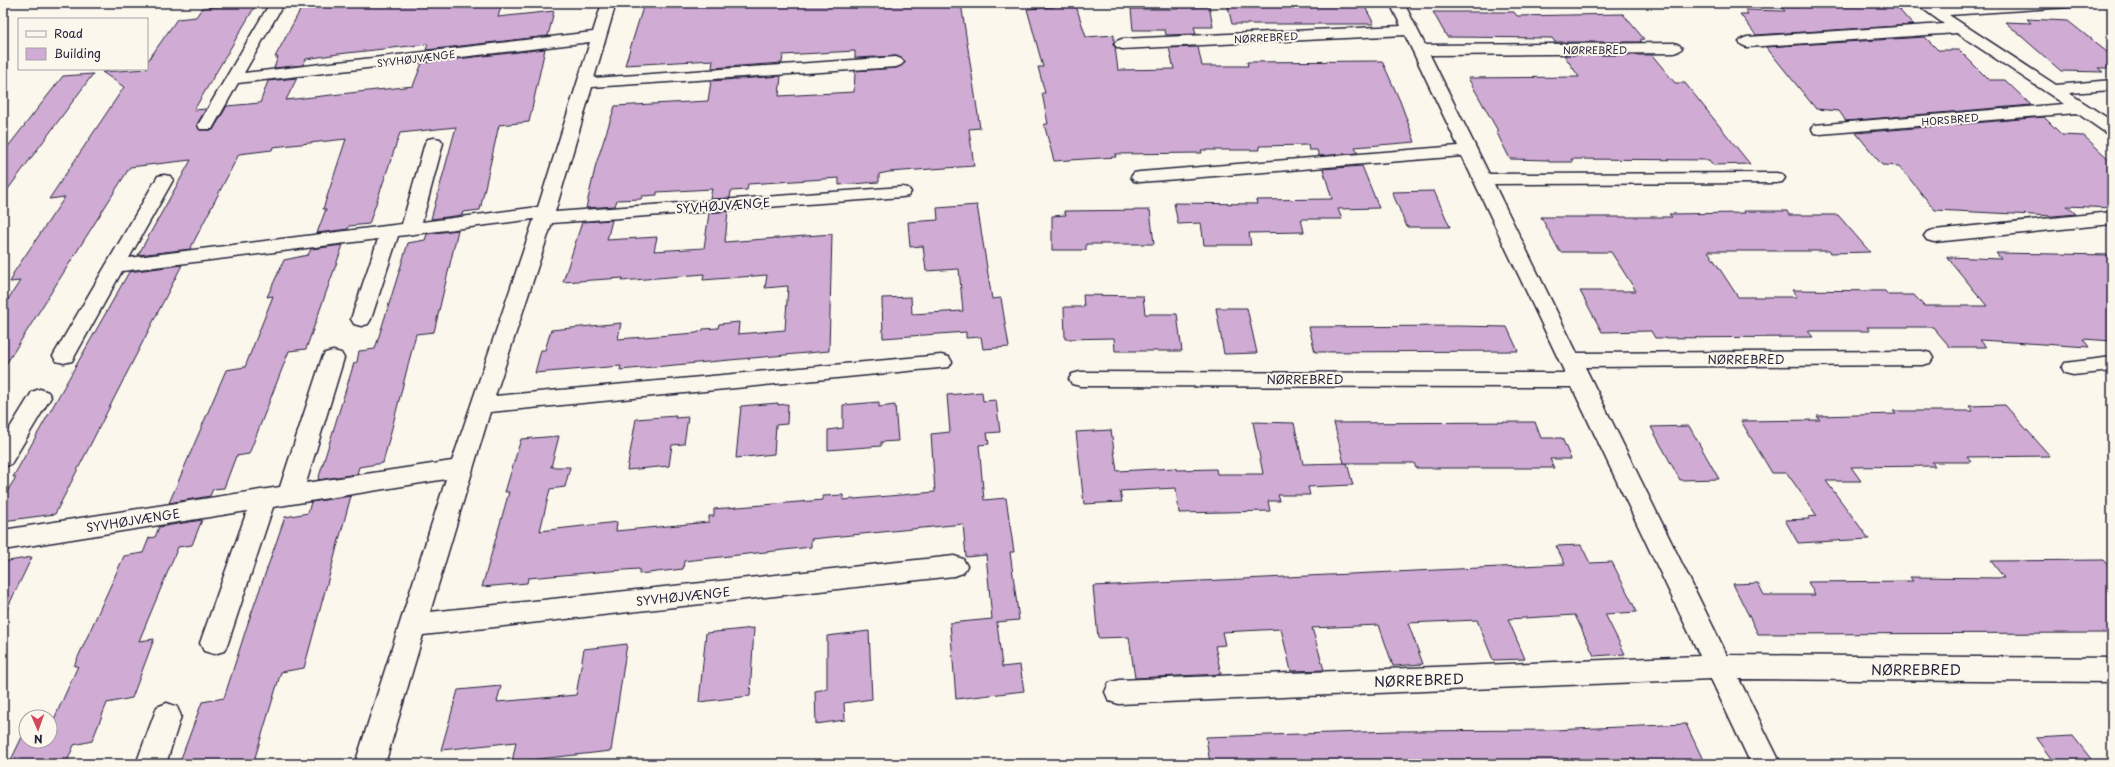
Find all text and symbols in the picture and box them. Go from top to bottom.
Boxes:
legend [18,18,148,70]
text: Road [54,24,83,42]
street label: NØRREBRED [1234,28,1298,46]
street label: NØRREBRED [1563,42,1627,57]
text: Building [54,44,101,62]
street label: SYVHØJVÆNGE [376,46,456,70]
street label: HORSBRED [1921,109,1979,129]
street label: SYVHØJVÆNGE [675,193,771,217]
street label: NØRREBRED [1707,350,1785,368]
street label: NØRREBRED [1266,370,1344,388]
street label: SYVHØJVÆNGE [85,504,181,536]
street label: SYVHØJVÆNGE [635,582,731,610]
street label: NØRREBRED [1871,659,1961,680]
street label: NØRREBRED [1374,668,1464,692]
north arrow [18,709,58,749]
text: N [33,731,43,748]

